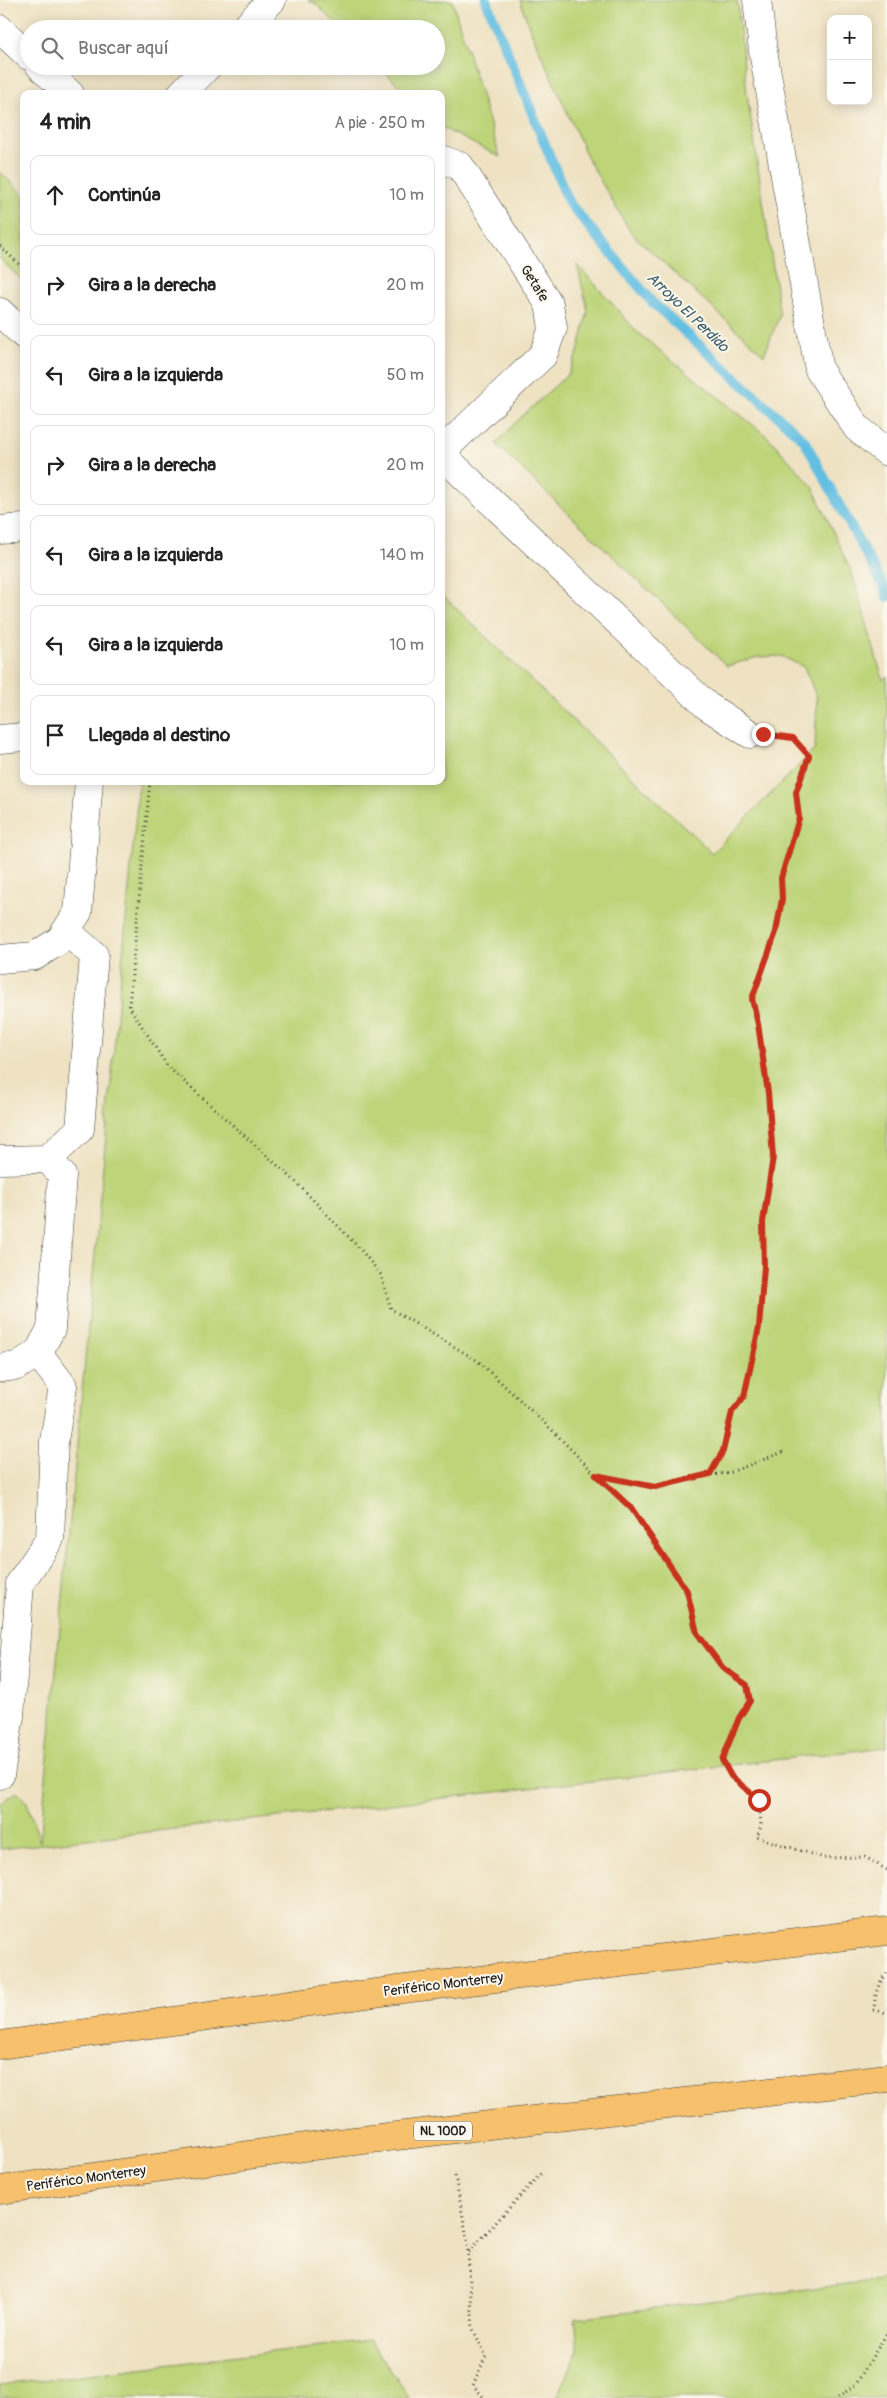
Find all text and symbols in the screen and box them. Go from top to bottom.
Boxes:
map controls [827,15,872,105]
button: + [827,15,872,60]
search box [20,20,445,75]
icon: search [38,34,66,62]
text: Buscar aquí [78,36,169,60]
button: − [827,60,872,105]
text: 4 min [40,109,91,136]
text: A pie · 250 m [335,113,425,133]
icon: ahead [41,181,69,209]
text: Continúa [88,183,161,207]
text: 10 m [389,185,424,205]
street label: Getafe [517,262,552,305]
water label: Arroyo El Perdido [643,269,733,357]
icon: right [41,271,69,299]
text: Gira a la derecha [88,273,216,297]
text: 20 m [386,275,424,295]
icon: left [41,361,69,389]
text: Gira a la izquierda [88,363,223,387]
text: 50 m [387,365,424,385]
icon: right [41,451,69,479]
text: Gira a la derecha [88,453,216,477]
text: 20 m [386,455,424,475]
icon: left [41,541,69,569]
text: Gira a la izquierda [88,543,223,567]
text: 140 m [380,545,424,565]
icon: left [41,631,69,659]
text: Gira a la izquierda [88,633,223,657]
text: 10 m [389,635,424,655]
icon: arrive [41,721,69,749]
text: Llegada al destino [88,723,230,747]
route end [752,723,775,746]
route start [748,1789,771,1812]
street label: Periférico Monterrey [382,1969,504,2000]
road number: NL 100D [414,2122,472,2140]
street label: Periférico Monterrey [25,2162,147,2195]

